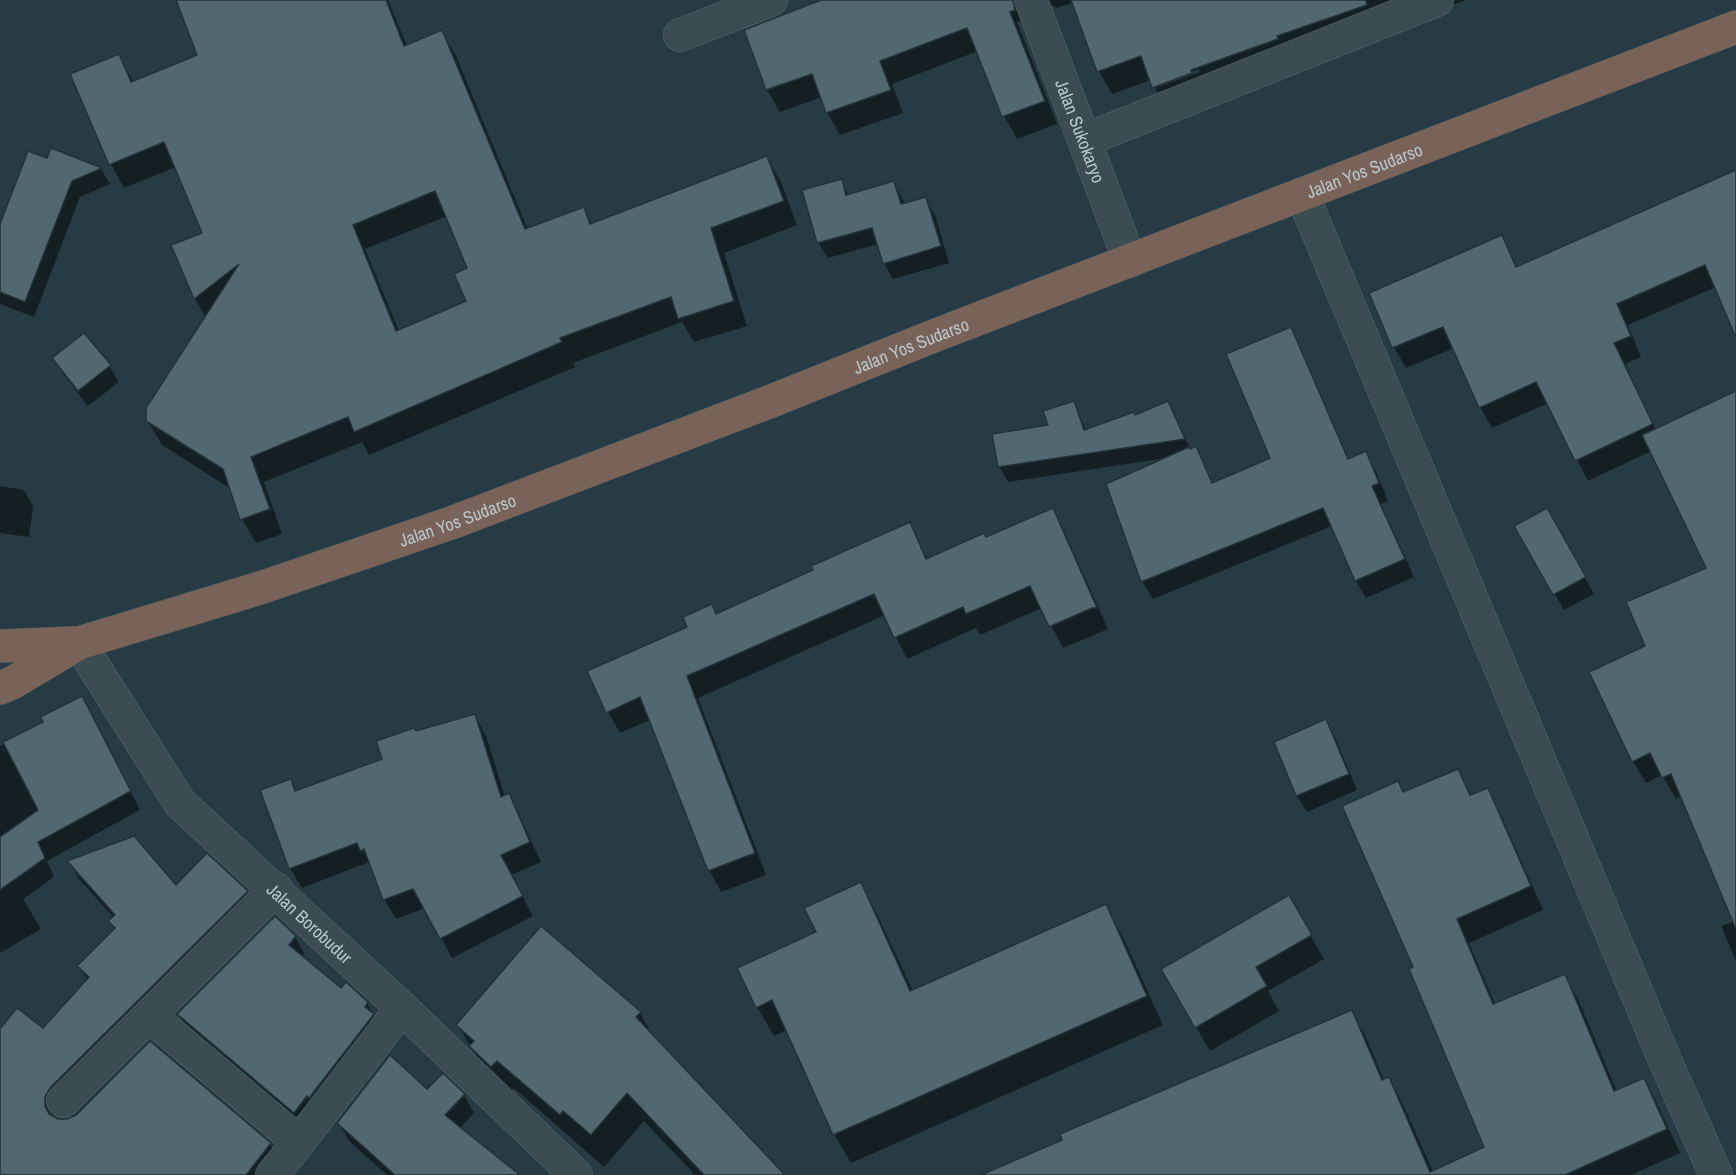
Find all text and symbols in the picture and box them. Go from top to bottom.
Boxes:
street label: Jalan Sukokaryo [1050,75,1112,186]
street label: Jalan Yos Sudarso [1303,136,1426,204]
street label: Jalan Yos Sudarso [849,311,972,380]
street label: Jalan Yos Sudarso [396,487,519,552]
street label: Jalan Borobudur [262,877,358,969]

